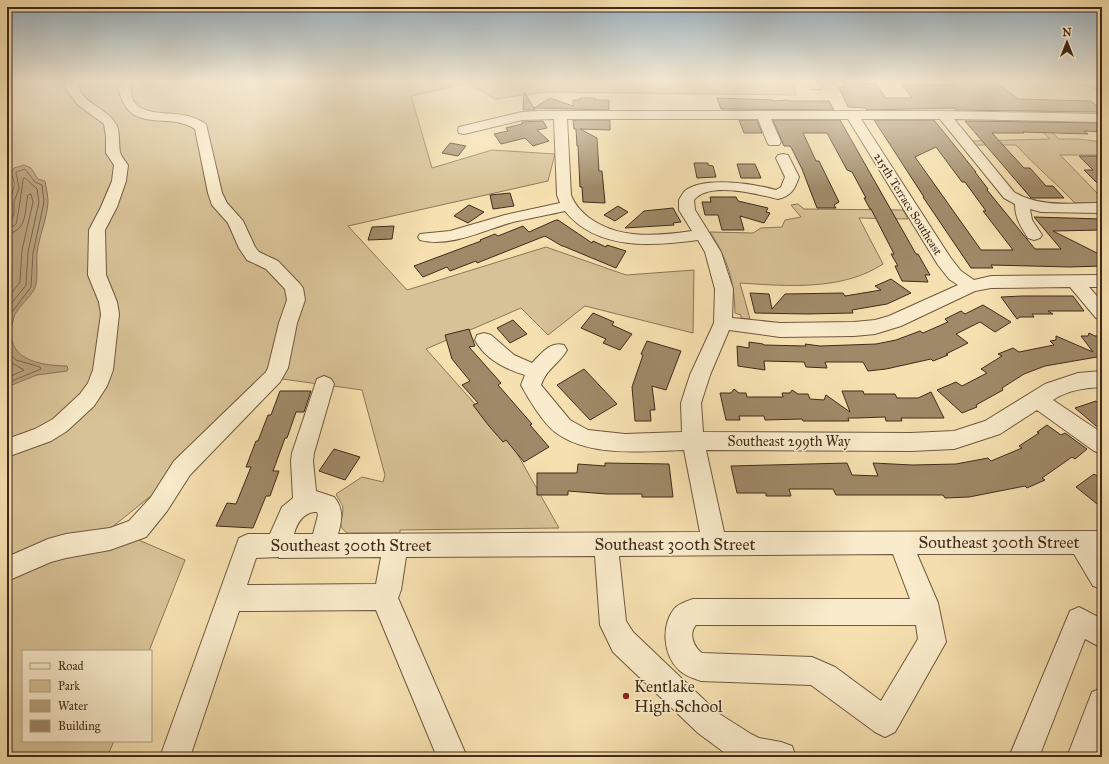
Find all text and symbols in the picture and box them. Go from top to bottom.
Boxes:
north arrow [1047,22,1087,62]
text: N [1062,26,1072,39]
street label: 215th Terrace Southeast [871,150,945,258]
street label: Southeast 299th Way [728,433,851,450]
street label: Southeast 300th Street [918,532,1080,553]
street label: Southeast 300th Street [594,534,756,555]
street label: Southeast 300th Street [270,535,432,556]
legend [22,650,152,742]
text: Road [58,659,84,673]
place label: Kentlake High School [634,676,723,717]
text: Park [58,679,80,693]
marker: Kentlake High School [621,691,631,701]
text: Water [58,699,88,713]
text: Building [58,719,101,734]

